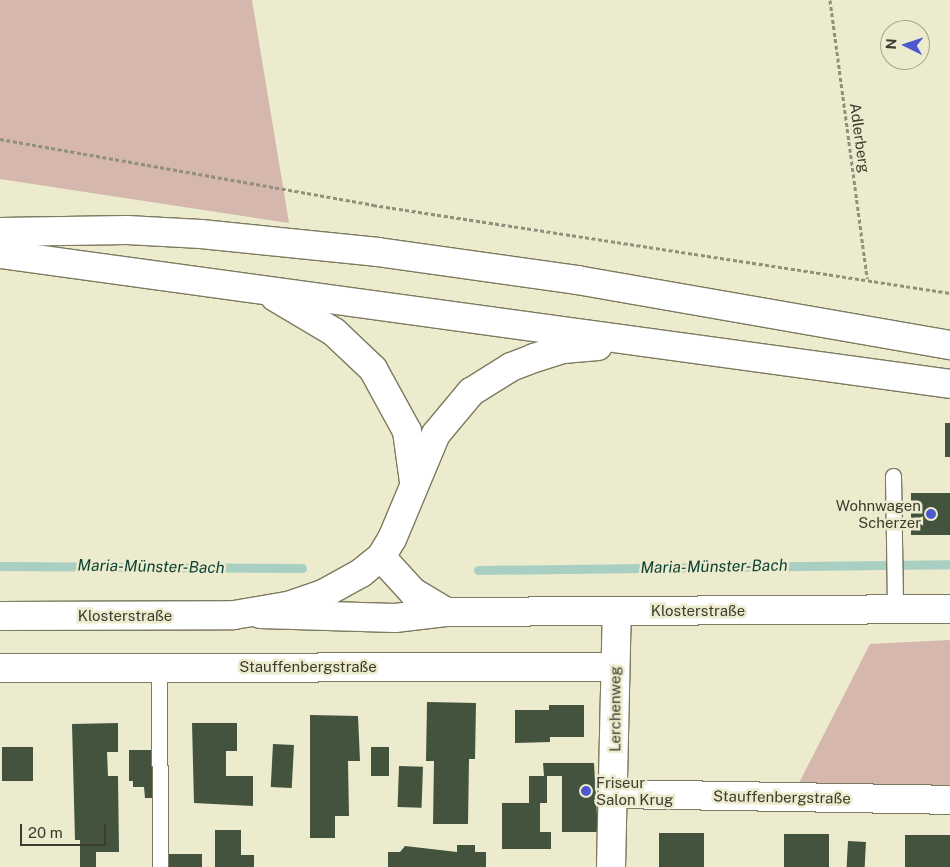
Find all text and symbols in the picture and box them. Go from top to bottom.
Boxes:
north arrow [880,20,930,70]
text: N [883,38,899,50]
street label: Adlerberg [846,102,874,174]
place label: Wohnwagen Scherzer [836,496,921,531]
marker: Wohnwagen Scherzer [925,508,937,520]
water label: Maria-Münster-Bach [77,556,225,578]
water label: Maria-Münster-Bach [640,556,788,578]
street label: Klosterstraße [651,602,745,620]
street label: Klosterstraße [78,607,172,625]
street label: Stauffenbergstraße [239,658,377,676]
street label: Lerchenweg [606,666,624,752]
place label: Friseur Salon Krug [596,773,673,808]
marker: Friseur Salon Krug [580,785,592,797]
street label: Stauffenbergstraße [713,787,851,807]
scale bar [22,814,109,846]
text: 20 m [28,824,63,841]

